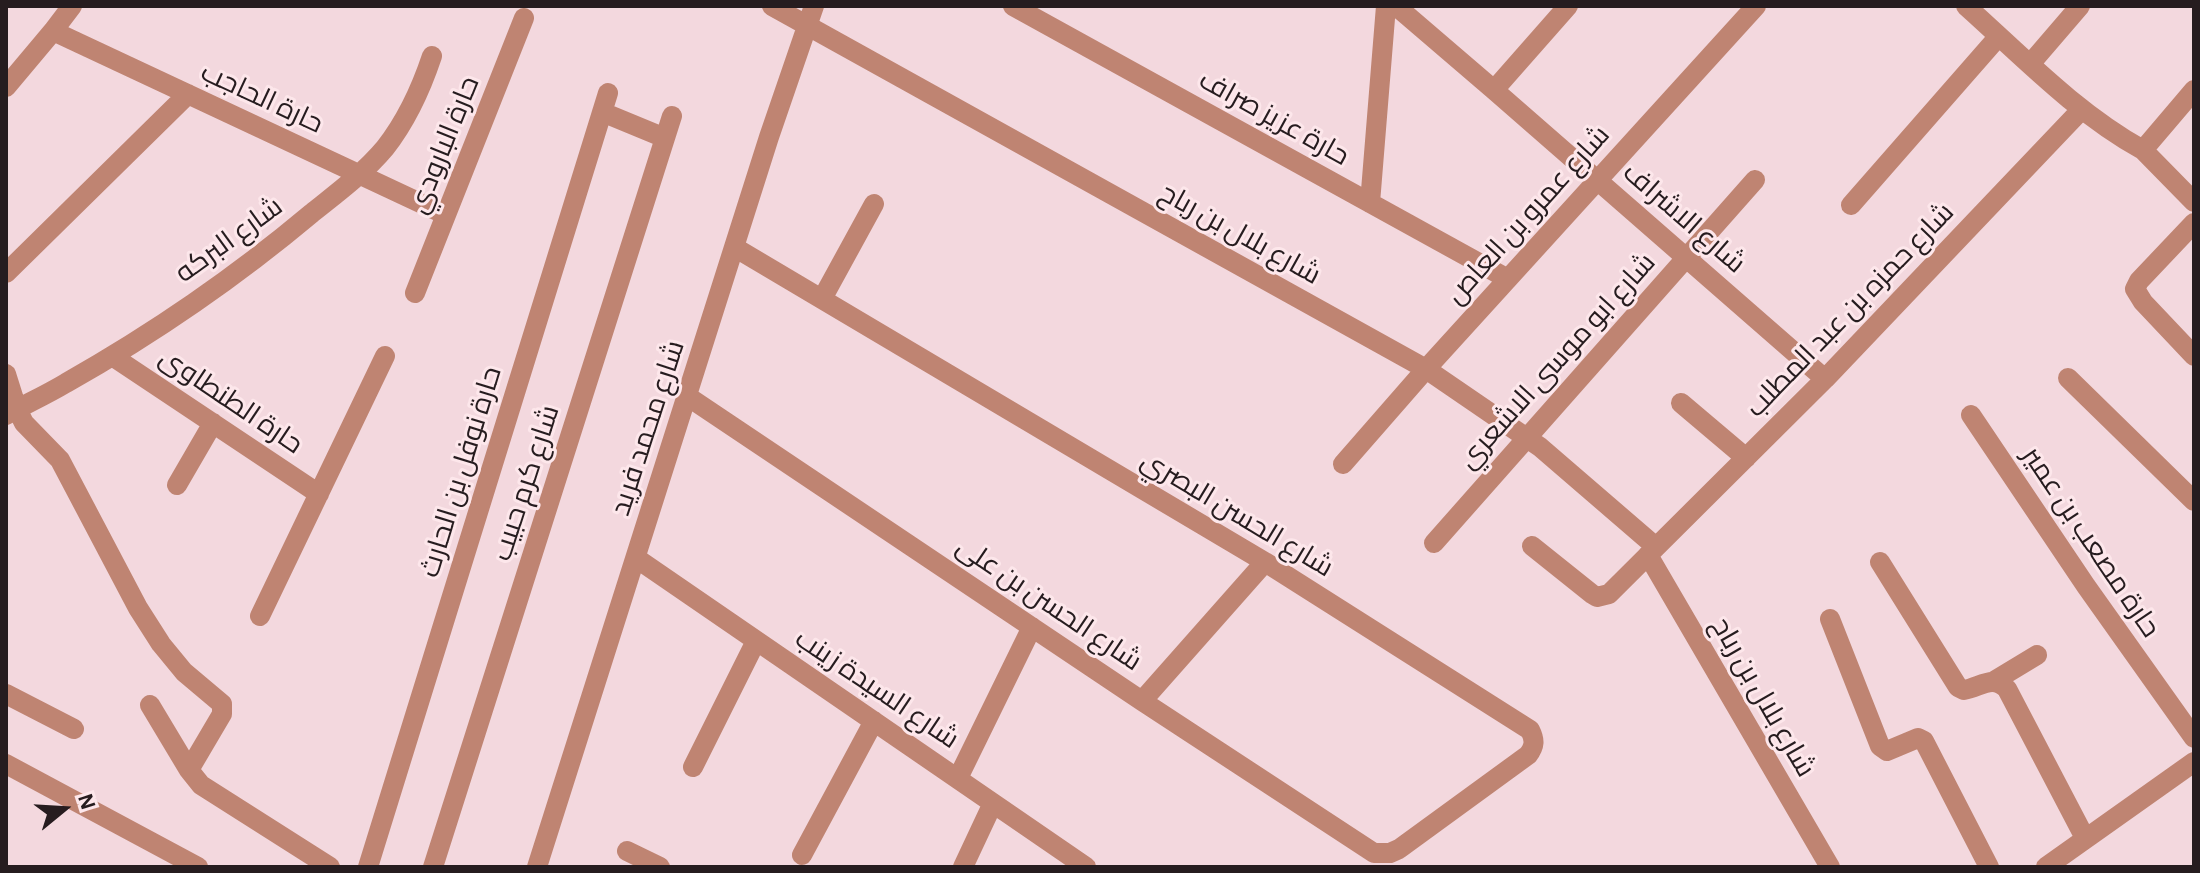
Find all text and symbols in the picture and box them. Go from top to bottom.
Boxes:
street label: حارة الحاجب [196,55,328,141]
street label: حارة عزيز صراف [1193,63,1355,173]
street label: حارة البارودي [401,71,487,219]
street label: شارع عمرو بن العاص [1439,119,1617,311]
street label: شارع الاشراف [1616,155,1752,281]
street label: شارع بلال بن رباح [1153,176,1327,292]
street label: شارع البركه [169,190,289,290]
street label: شارع حمزه بن عبد المطلب [1739,196,1961,424]
street label: شارع ابو موسى الاشعري [1451,246,1663,476]
street label: شارع محمد فريد [604,336,692,520]
street label: حارة الطنطاوى [153,341,309,461]
street label: حارة نوفل بن الحارث [413,363,509,581]
street label: شارع كرم حبيب [485,401,567,565]
street label: حارة مصعب بن عمير [2015,440,2167,644]
street label: شارع الحسن البصري [1135,443,1339,585]
street label: شارع الحسن بن على [950,530,1148,678]
street label: شارع بلال بن رباح [1704,611,1822,783]
street label: شارع السيدة زينب [789,622,965,756]
north arrow [24,769,104,849]
text: N [74,791,100,812]

